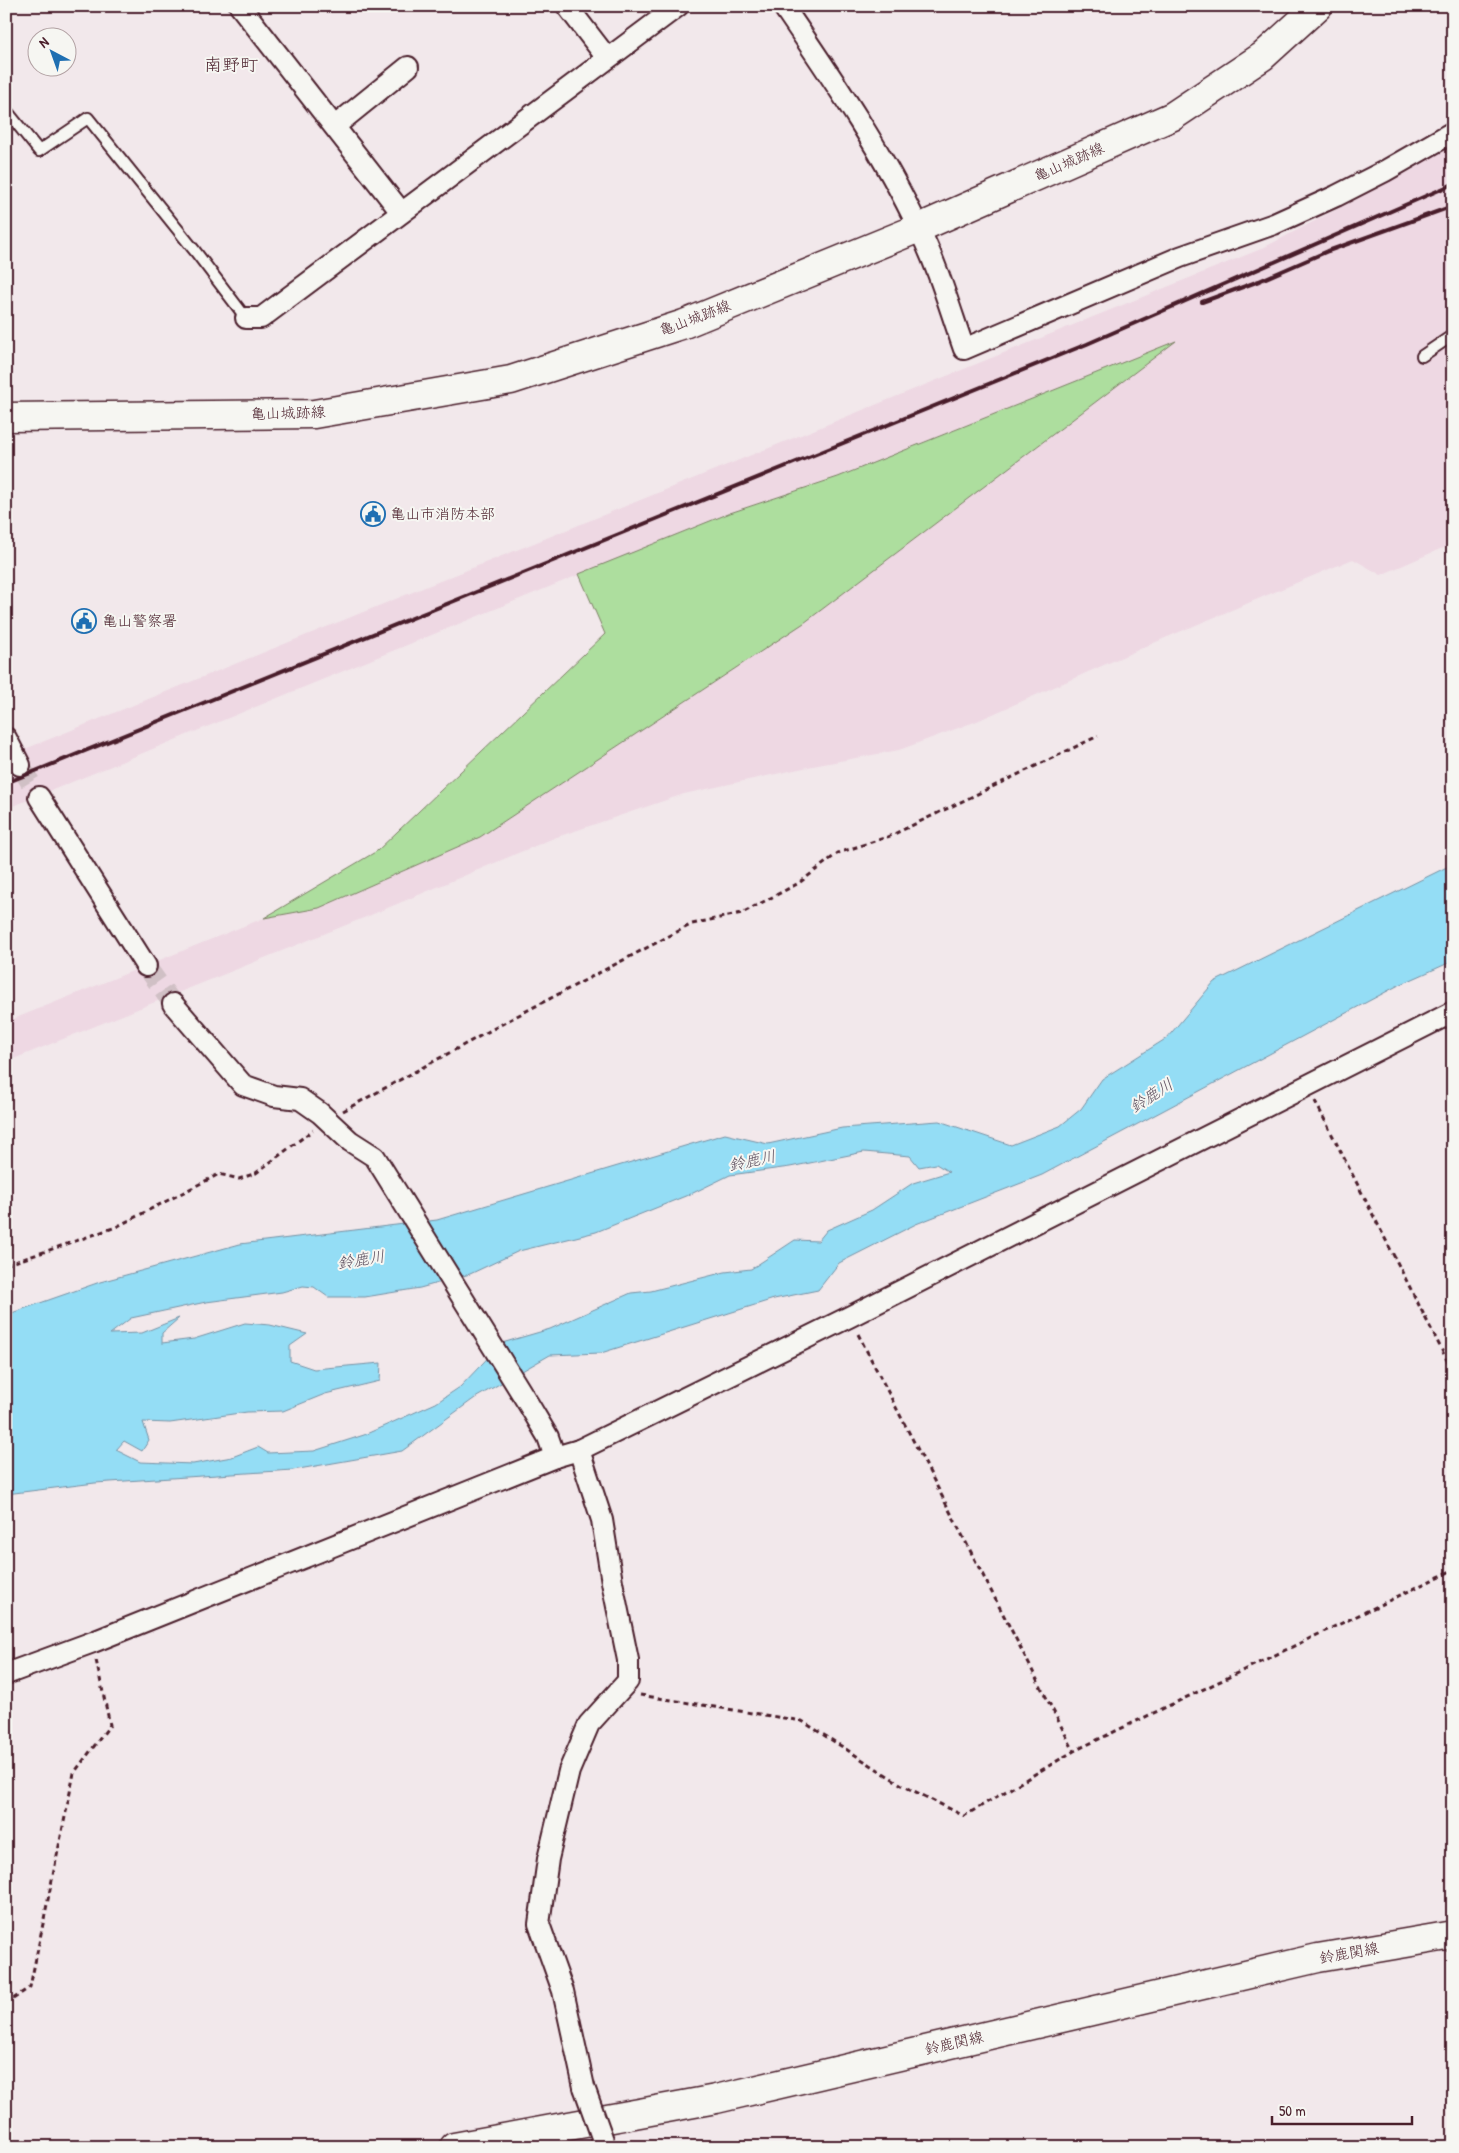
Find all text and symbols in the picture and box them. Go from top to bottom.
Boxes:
north arrow [28,28,78,78]
text: N [34,32,53,51]
district label: 南野町 [204,52,258,77]
street label: 亀山城跡線 [1030,137,1107,186]
street label: 亀山城跡線 [656,294,734,341]
street label: 亀山城跡線 [250,401,326,424]
public building icon: 亀山市消防本部 [360,501,386,527]
place label: 亀山市消防本部 [390,503,495,524]
public building icon: 亀山警察署 [71,608,97,634]
place label: 亀山警察署 [102,610,177,631]
water label: 鈴鹿川 [1125,1073,1177,1117]
water label: 鈴鹿川 [726,1144,778,1176]
water label: 鈴鹿川 [336,1244,386,1274]
street label: 鈴鹿関線 [1318,1937,1380,1968]
street label: 鈴鹿関線 [922,2026,985,2059]
scale bar [1272,2093,1412,2125]
text: 50 m [1279,2100,1306,2121]

